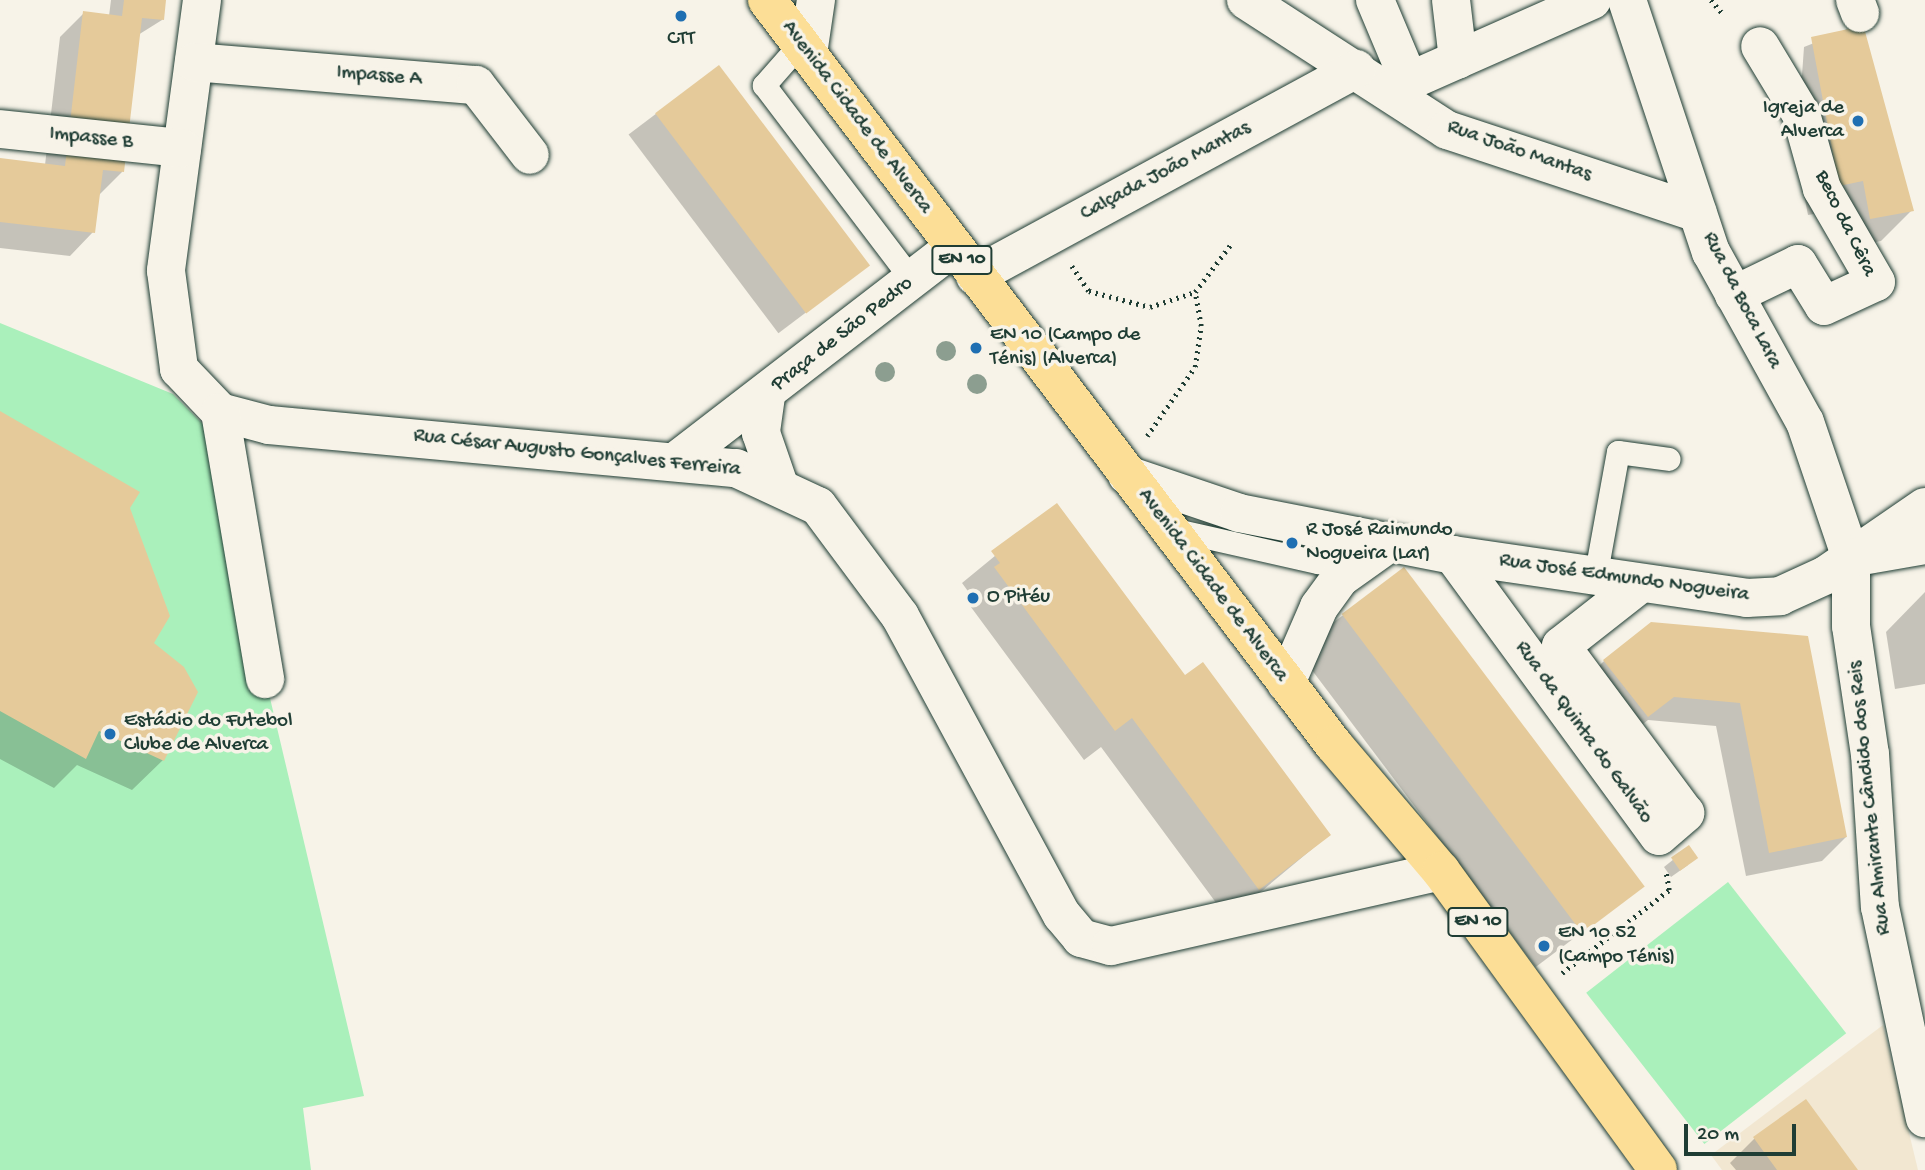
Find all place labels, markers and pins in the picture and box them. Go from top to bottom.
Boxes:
marker: CTT [673,8,689,24]
place label: CTT [667,27,695,53]
place label: Igreja de Alverca [1763,96,1844,146]
marker: Igreja de Alverca [1850,113,1866,129]
place label: EN 10 (Campo de Ténis) (Alverca) [990,323,1140,373]
marker: EN 10 (Campo de Ténis) (Alverca) [968,340,984,356]
place label: R José Raimundo Nogueira (Lar) [1306,518,1453,568]
marker: R José Raimundo Nogueira (Lar) [1284,535,1300,551]
place label: O Pitéu [987,585,1050,611]
marker: O Pitéu [965,590,981,606]
place label: Estádio do Futebol Clube de Alverca [124,709,293,759]
marker: Estádio do Futebol Clube de Alverca [102,726,118,742]
place label: EN 10 52 (Campo Ténis) [1558,921,1675,971]
marker: EN 10 52 (Campo Ténis) [1536,938,1552,954]

